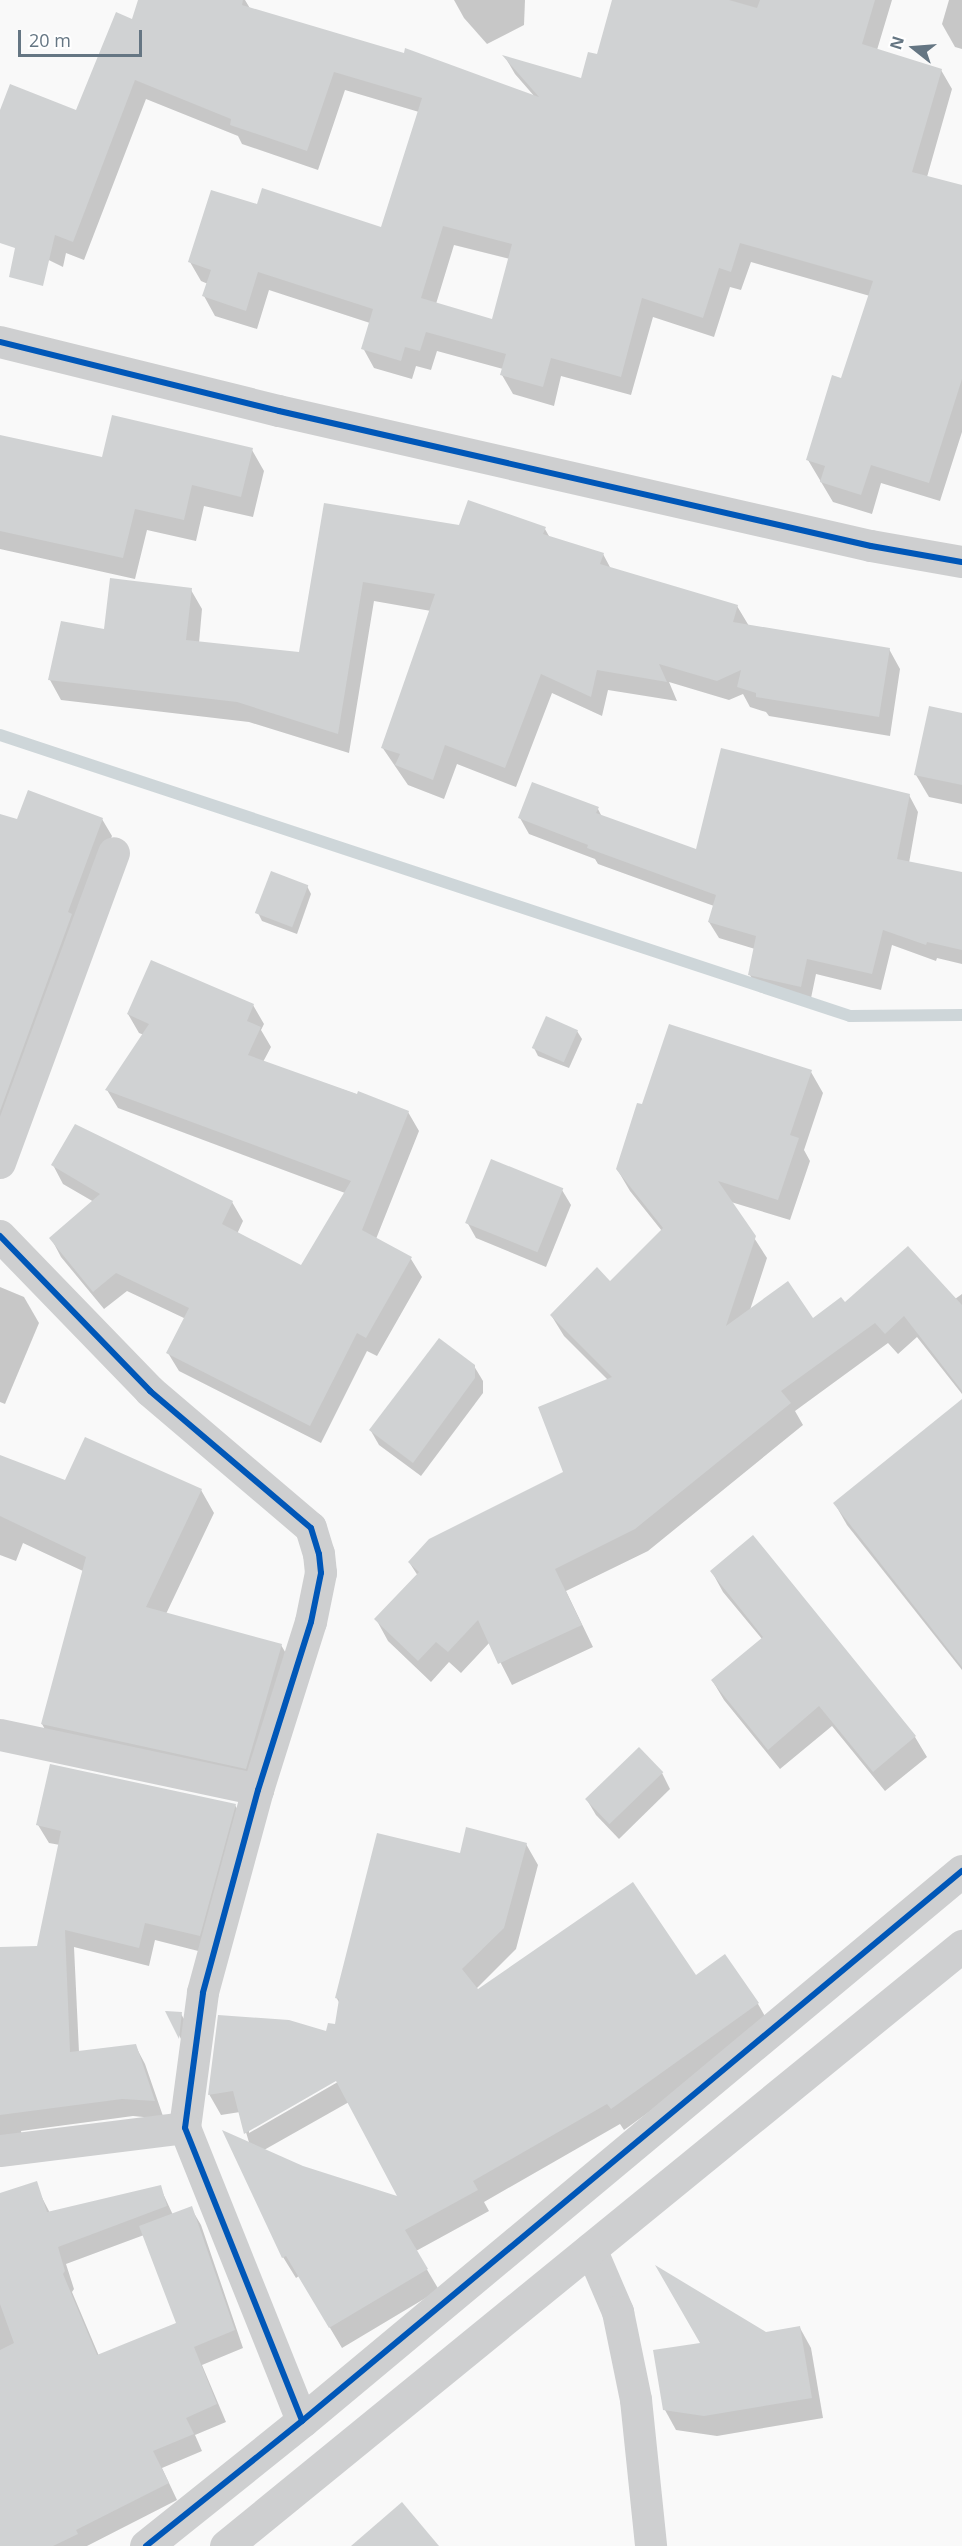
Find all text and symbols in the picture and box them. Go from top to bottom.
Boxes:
scale bar [21,18,146,56]
north arrow [884,18,944,78]
text: 20 m [29,28,71,52]
text: N [884,33,909,52]

